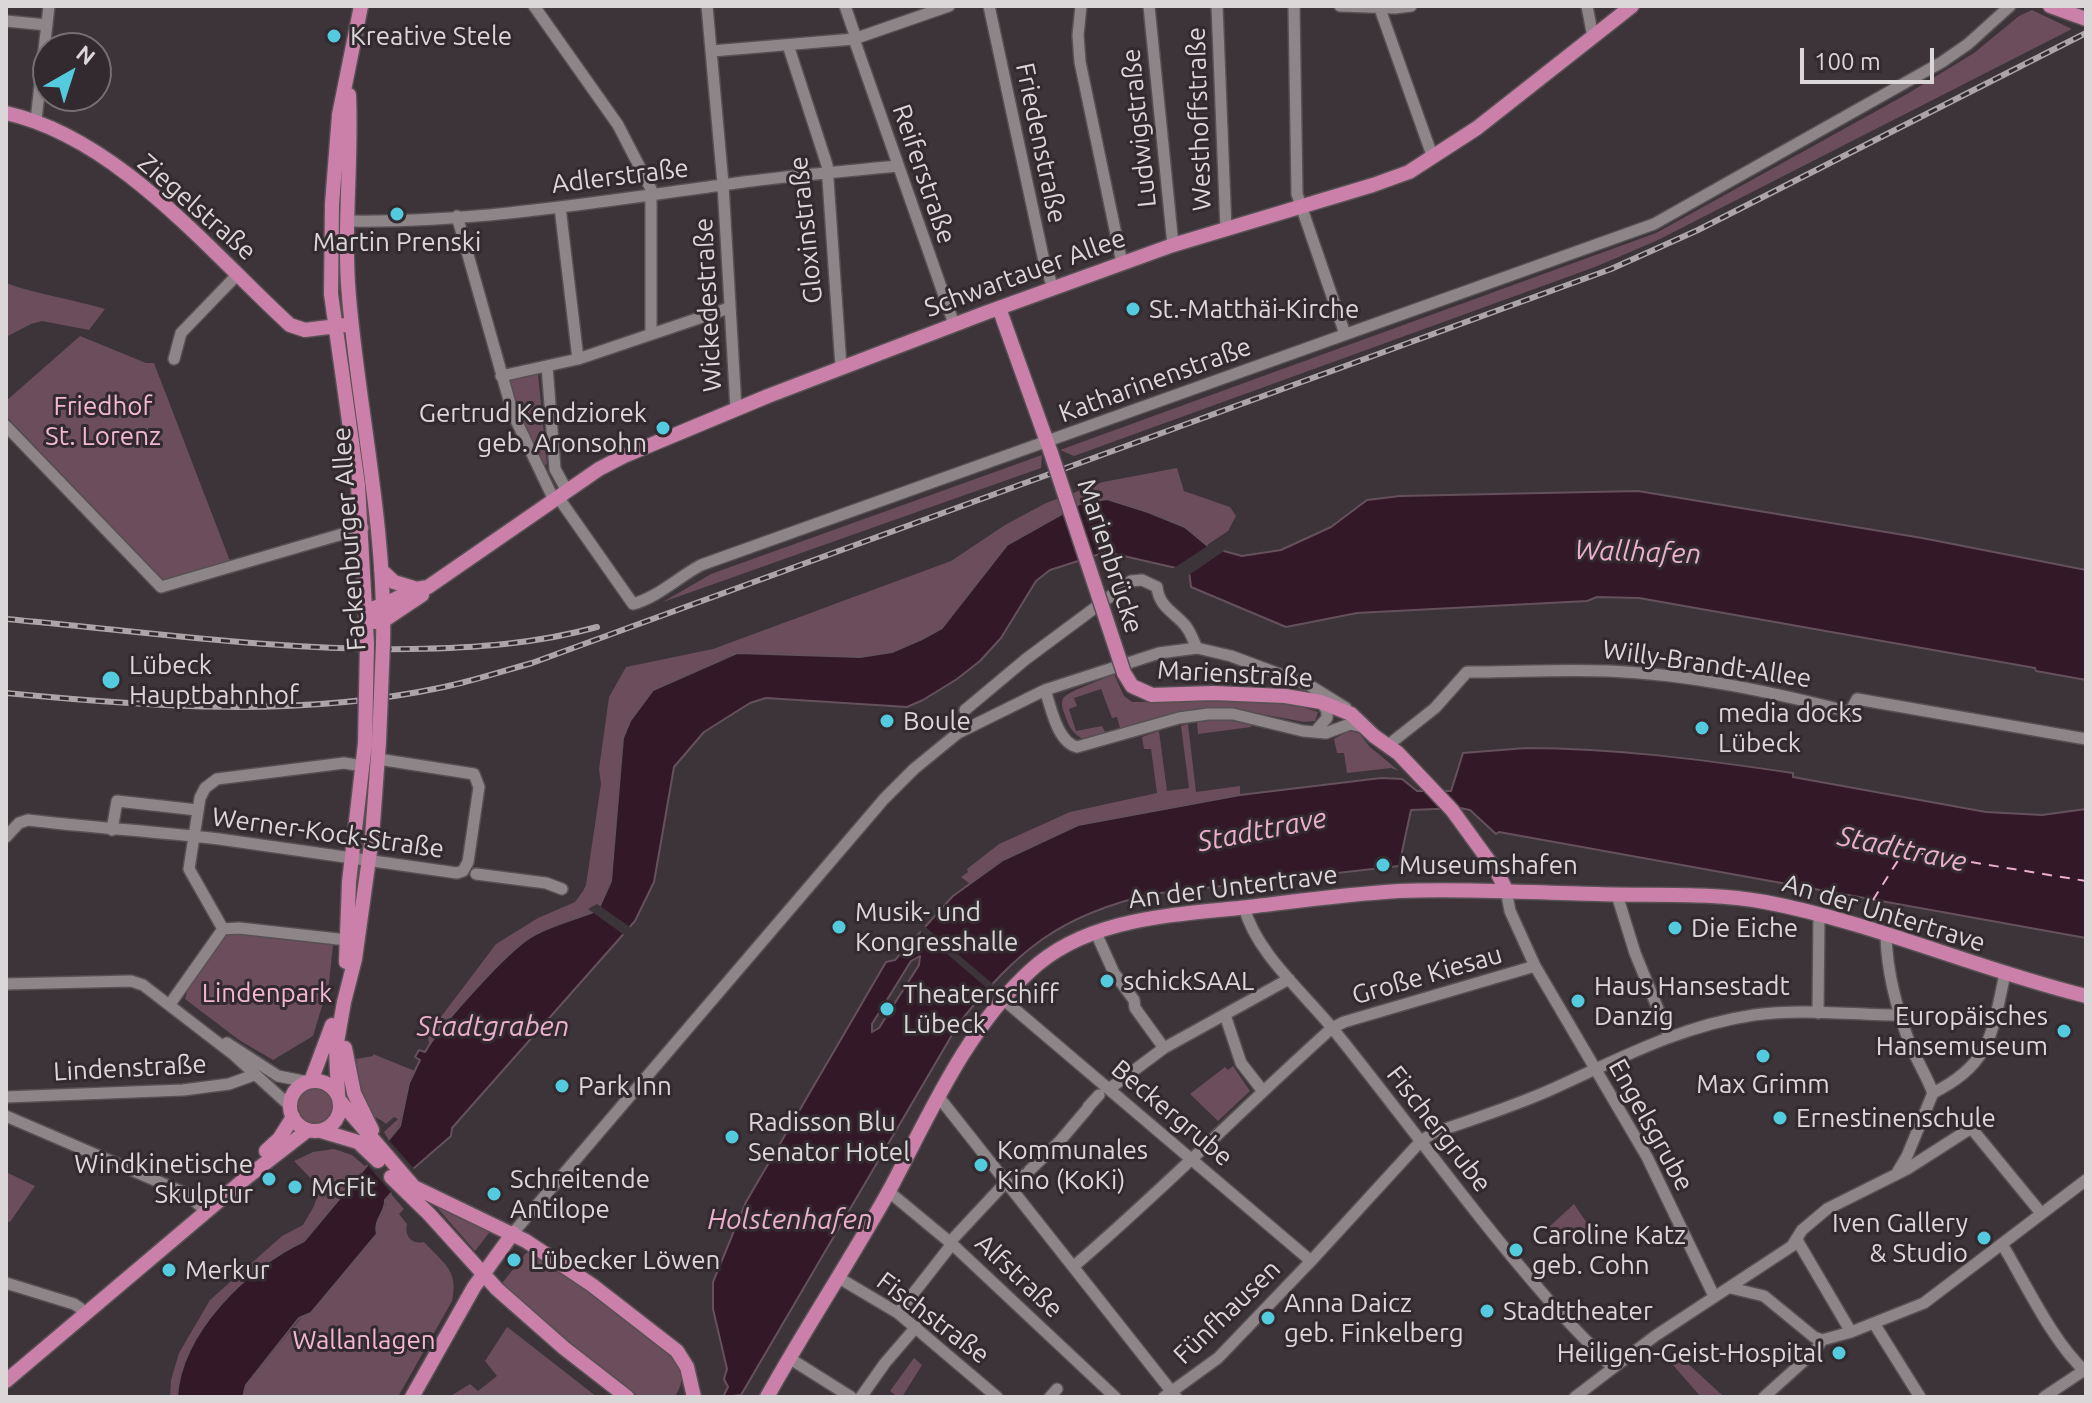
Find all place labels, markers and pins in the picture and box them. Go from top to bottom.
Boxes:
place label: Kreative Stele [350,20,512,52]
marker: Kreative Stele [325,27,343,45]
marker: Martin Prenski [388,205,406,223]
place label: Martin Prenski [313,226,481,258]
place label: St.-Matthäi-Kirche [1149,293,1359,325]
marker: St.-Matthäi-Kirche [1124,300,1142,318]
place label: Gertrud Kendziorek geb. Aronsohn [419,397,647,458]
marker: Gertrud Kendziorek geb. Aronsohn [654,419,672,437]
place label: Lübeck Hauptbahnhof [129,649,299,710]
marker: Lübeck Hauptbahnhof [100,669,122,691]
place label: media docks Lübeck [1718,697,1863,758]
place label: Boule [903,705,971,737]
marker: Boule [878,712,896,730]
marker: media docks Lübeck [1693,719,1711,737]
place label: Museumshafen [1399,849,1578,881]
marker: Museumshafen [1374,856,1392,874]
place label: Musik- und Kongresshalle [855,896,1018,958]
place label: Die Eiche [1691,912,1798,944]
marker: Musik- und Kongresshalle [830,918,848,936]
marker: Die Eiche [1666,919,1684,937]
place label: schickSAAL [1123,965,1254,997]
place label: Haus Hansestadt Danzig [1594,970,1790,1032]
marker: schickSAAL [1098,972,1116,990]
place label: Theaterschiff Lübeck [903,978,1059,1040]
marker: Haus Hansestadt Danzig [1569,992,1587,1010]
marker: Theaterschiff Lübeck [878,1000,896,1018]
place label: Europäisches Hansemuseum [1876,1000,2048,1062]
marker: Europäisches Hansemuseum [2055,1022,2073,1040]
marker: Max Grimm [1754,1047,1772,1065]
place label: Max Grimm [1696,1068,1830,1100]
place label: Park Inn [578,1070,672,1102]
marker: Park Inn [553,1077,571,1095]
place label: Ernestinenschule [1796,1102,1996,1134]
place label: Radisson Blu Senator Hotel [748,1106,910,1168]
marker: Ernestinenschule [1771,1109,1789,1127]
marker: Radisson Blu Senator Hotel [723,1128,741,1146]
place label: Kommunales Kino (KoKi) [997,1134,1148,1196]
place label: Windkinetische Skulptur [74,1148,253,1210]
marker: Kommunales Kino (KoKi) [972,1156,990,1174]
place label: Schreitende Antilope [510,1163,650,1224]
marker: Windkinetische Skulptur [260,1170,278,1188]
place label: McFit [311,1171,376,1203]
marker: McFit [286,1178,304,1196]
marker: Schreitende Antilope [485,1185,503,1203]
place label: Iven Gallery & Studio [1832,1207,1968,1268]
place label: Caroline Katz geb. Cohn [1532,1219,1686,1280]
marker: Iven Gallery & Studio [1975,1229,1993,1247]
marker: Caroline Katz geb. Cohn [1507,1241,1525,1259]
place label: Lübecker Löwen [530,1244,720,1276]
marker: Lübecker Löwen [505,1251,523,1269]
place label: Merkur [185,1254,270,1286]
marker: Merkur [160,1261,178,1279]
place label: Anna Daicz geb. Finkelberg [1284,1287,1464,1348]
place label: Stadttheater [1503,1295,1653,1327]
marker: Stadttheater [1478,1302,1496,1320]
marker: Anna Daicz geb. Finkelberg [1259,1309,1277,1327]
place label: Heiligen-Geist-Hospital [1557,1337,1823,1369]
marker: Heiligen-Geist-Hospital [1830,1344,1848,1362]

